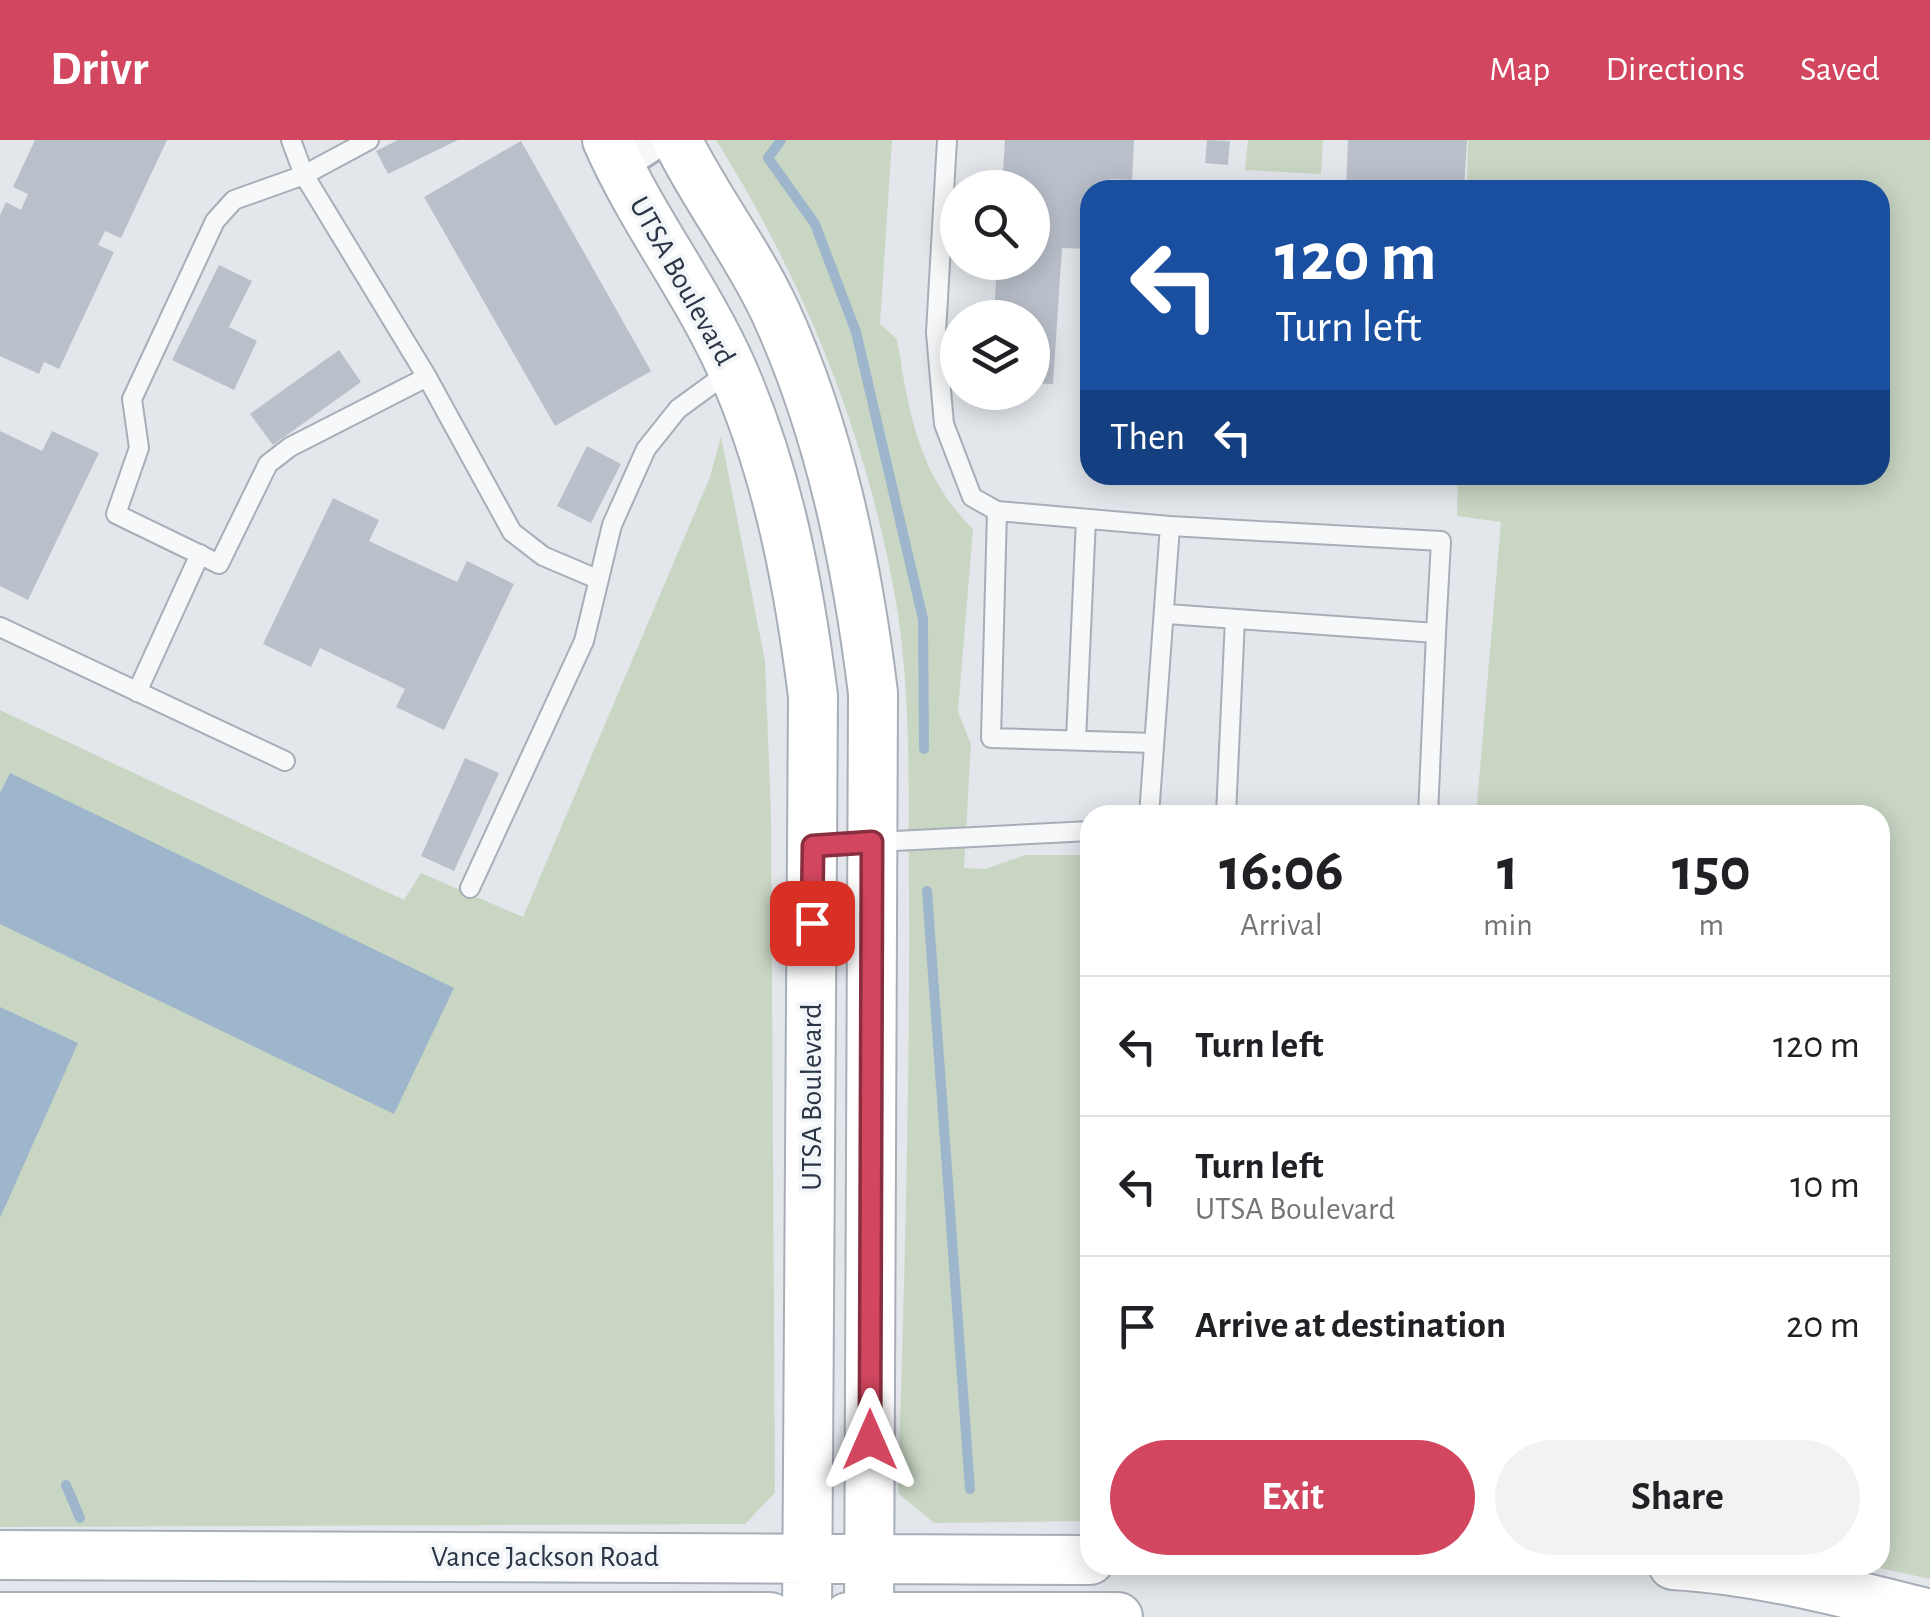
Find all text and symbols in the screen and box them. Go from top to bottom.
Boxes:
text: Drivr [50,46,149,94]
text: Map [1489,52,1550,87]
text: Directions [1605,52,1745,87]
text: Saved [1800,52,1880,87]
map controls [940,170,1050,410]
button: search [940,170,1050,280]
street label: UTSA Boulevard [623,192,741,370]
icon: left [1110,220,1240,350]
text: 120 m [1275,223,1437,293]
button: layers [940,300,1050,410]
text: Turn left [1275,305,1422,350]
icon: left [1205,410,1260,465]
text: Then [1110,419,1185,457]
text: 16:06 [1219,841,1344,901]
text: 1 [1497,841,1519,901]
text: 150 [1672,841,1751,901]
pin [770,881,855,966]
icon: arrive [785,896,840,951]
text: Arrival [1240,909,1323,941]
text: min [1483,909,1533,941]
text: m [1699,909,1724,941]
street label: UTSA Boulevard [797,1003,827,1191]
icon: left [1110,1019,1165,1074]
text: Turn left [1195,1027,1323,1065]
text: 120 m [1773,1027,1860,1065]
text: Turn left [1195,1148,1323,1186]
icon: left [1110,1159,1165,1214]
text: 10 m [1790,1167,1860,1205]
text: UTSA Boulevard [1195,1193,1395,1225]
icon: arrive [1110,1299,1165,1354]
text: Arrive at destination [1195,1307,1506,1345]
text: 20 m [1786,1307,1860,1345]
position arrow [818,1388,922,1492]
button: Exit [1110,1440,1475,1555]
button: Share [1495,1440,1860,1555]
street label: Vance Jackson Road [431,1542,659,1572]

